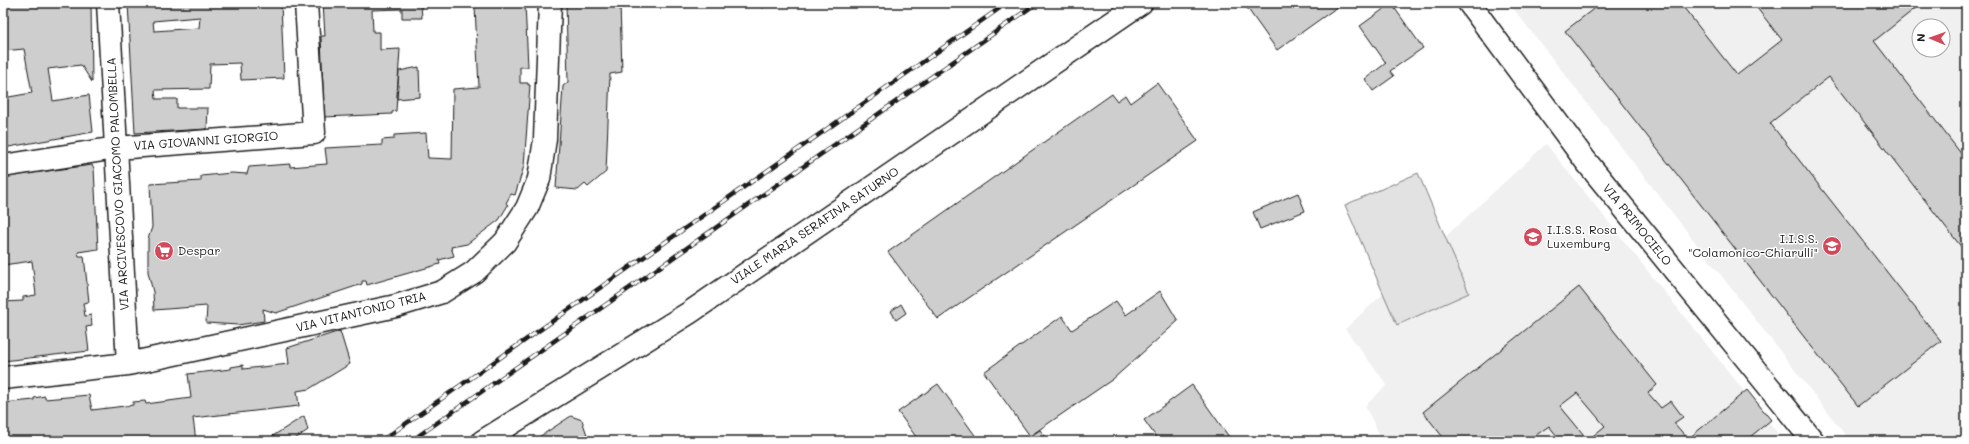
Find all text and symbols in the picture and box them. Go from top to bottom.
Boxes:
north arrow [1911,18,1951,58]
text: N [1913,33,1928,42]
street label: VIA ARCIVESCOVO GIACOMO PALOMBELLA [102,57,132,311]
street label: VIA GIOVANNI GIORGIO [133,127,279,153]
street label: VIALE MARIA SERAFINA SATURNO [727,163,902,288]
street label: VIA PRIMOCIELO [1600,180,1676,269]
place label: I.I.S.S. Rosa Luxemburg [1547,221,1617,251]
school or university icon: I.I.S.S. Rosa Luxemburg [1522,226,1544,248]
place label: I.I.S.S. "Colamonico-Chiarulli" [1688,230,1818,260]
school or university icon: I.I.S.S. "Colamonico-Chiarulli" [1821,235,1843,257]
supermarket icon: Despar [153,240,175,262]
place label: Despar [178,242,220,258]
street label: VIA VITANTONIO TRIA [294,287,427,335]

